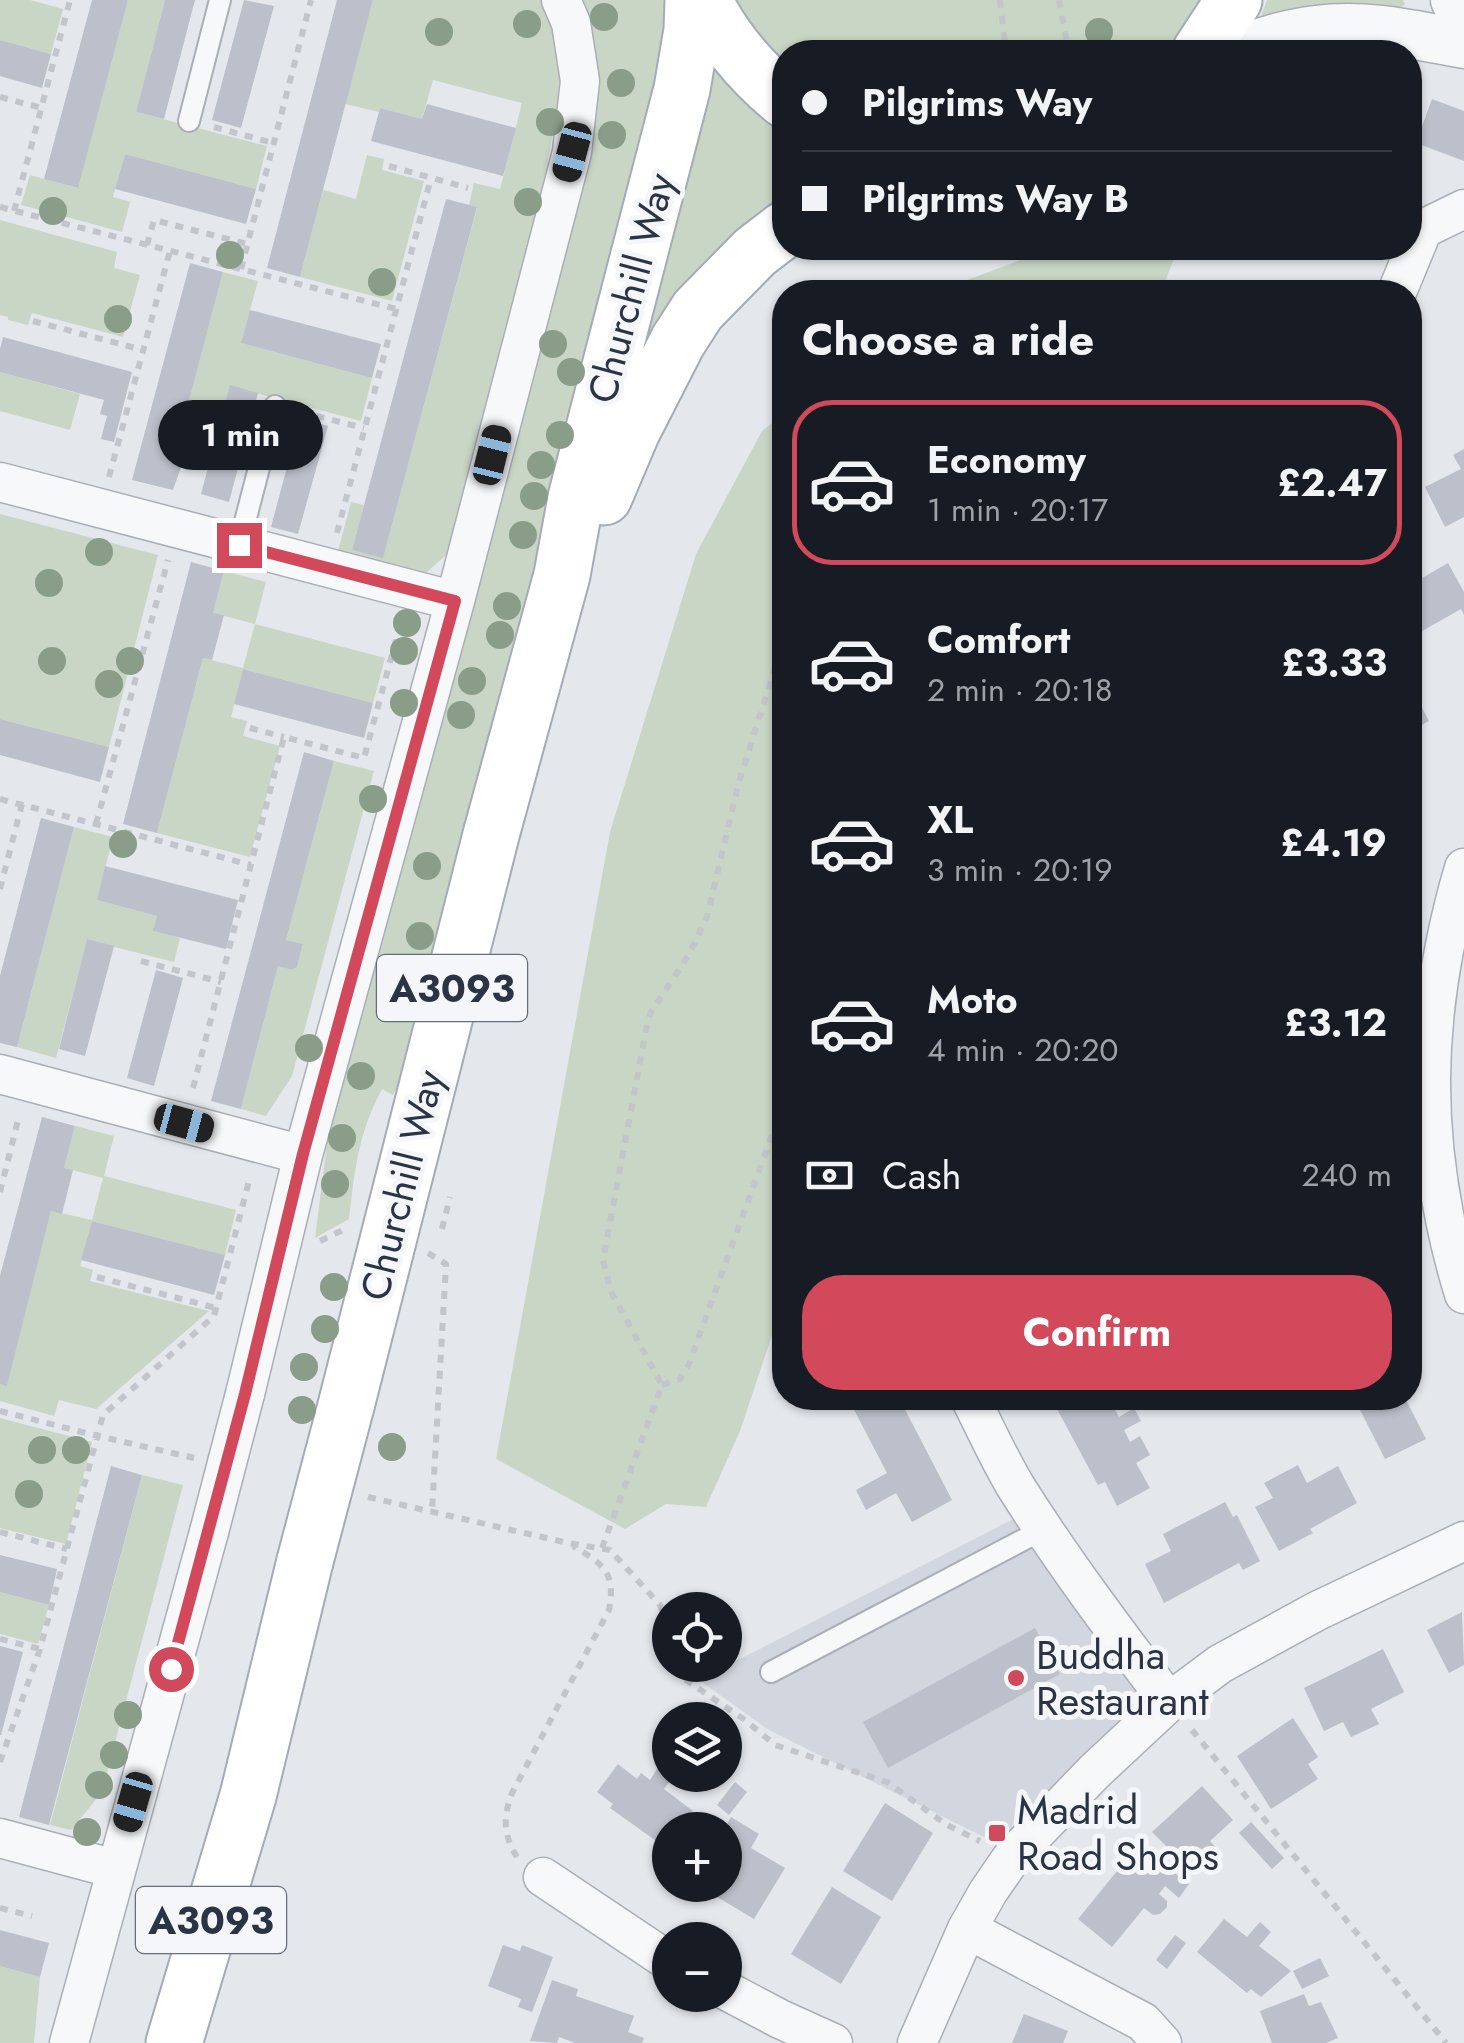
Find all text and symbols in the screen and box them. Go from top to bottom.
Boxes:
text: Pilgrims Way [862,75,1092,130]
car [550,119,594,185]
street label: Churchill Way [572,166,690,409]
text: Pilgrims Way B [862,171,1129,226]
text: Choose a ride [802,307,1094,372]
callout: 1 min [156,400,322,470]
text: 1 min [201,412,280,458]
car [470,422,514,488]
text: Economy [927,432,1086,487]
icon: car [807,438,897,528]
text: £2.47 [1277,455,1387,510]
text: 1 min · 20:17 [927,487,1108,533]
route end [217,523,262,568]
text: Comfort [927,612,1070,667]
icon: car [807,618,897,708]
text: £3.33 [1281,635,1387,690]
text: 2 min · 20:18 [927,667,1113,713]
text: XL [927,792,973,847]
icon: car [807,798,897,888]
text: £4.19 [1280,815,1387,870]
text: 3 min · 20:19 [927,847,1113,893]
road number: A3093 [377,955,527,1021]
text: Moto [927,972,1018,1027]
icon: car [807,978,897,1068]
text: £3.12 [1284,995,1387,1050]
text: 4 min · 20:20 [927,1027,1119,1073]
street label: Churchill Way [345,1063,459,1306]
car [151,1101,217,1145]
icon: cash [802,1148,857,1203]
text: Cash [882,1148,962,1203]
text: 240 m [1301,1152,1392,1198]
button: Confirm [802,1275,1392,1390]
map controls [652,1592,742,2012]
button: locate [652,1592,742,1682]
place label: Buddha Restaurant [1036,1626,1209,1730]
route start [149,1647,194,1692]
marker: Buddha Restaurant [1005,1667,1027,1689]
button: layers [652,1702,742,1792]
car [110,1769,156,1835]
place label: Madrid Road Shops [1017,1781,1219,1885]
button: + [652,1812,742,1902]
marker: Madrid Road Shops [986,1822,1008,1844]
road number: A3093 [136,1887,286,1953]
button: − [652,1922,742,2012]

